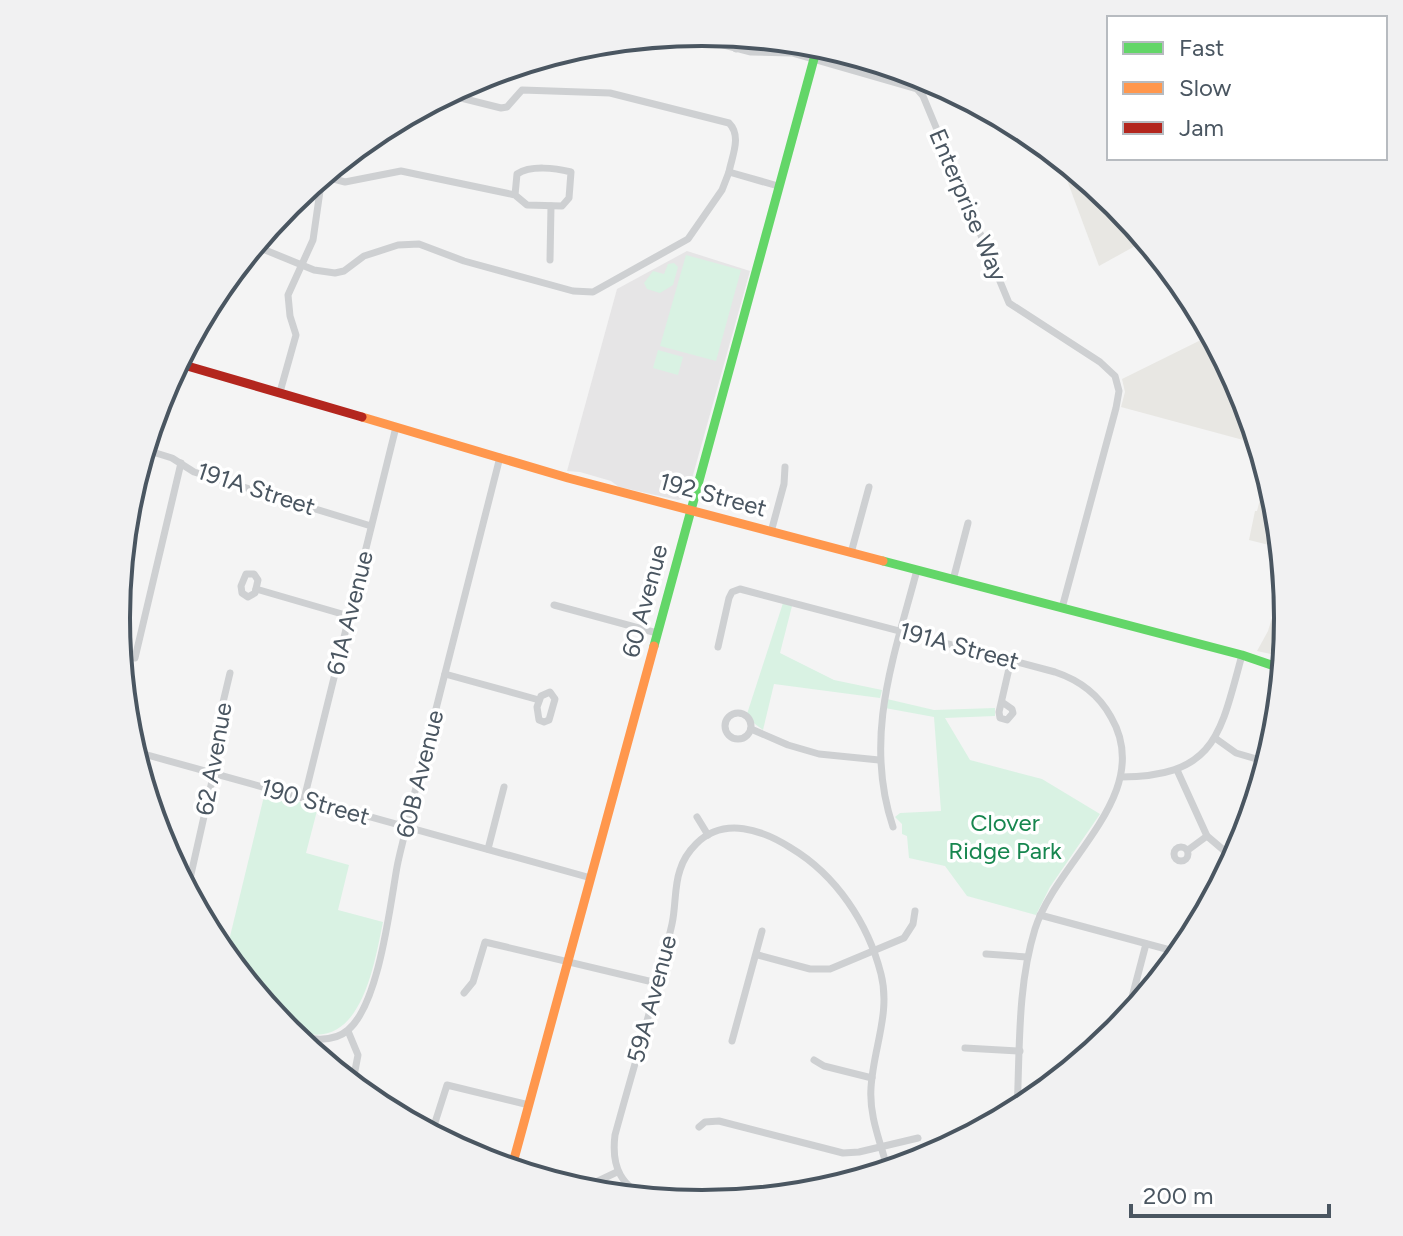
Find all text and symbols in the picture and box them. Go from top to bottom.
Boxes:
legend [1107,16,1387,160]
text: Fast [1179,33,1224,62]
text: Slow [1179,73,1232,102]
text: Jam [1179,113,1224,142]
street label: Enterprise Way [923,124,1014,286]
street label: 191A Street [193,456,319,521]
street label: 192 Street [656,466,770,523]
street label: 60 Avenue [615,541,674,661]
street label: 61A Avenue [320,548,379,678]
street label: 191A Street [896,616,1022,675]
street label: 62 Avenue [189,700,238,818]
street label: 60B Avenue [390,707,449,841]
street label: 190 Street [257,772,373,831]
park label: Clover Ridge Park [948,808,1062,865]
street label: 59A Avenue [621,932,682,1066]
scale bar [1131,1168,1329,1218]
text: 200 m [1143,1181,1214,1210]

